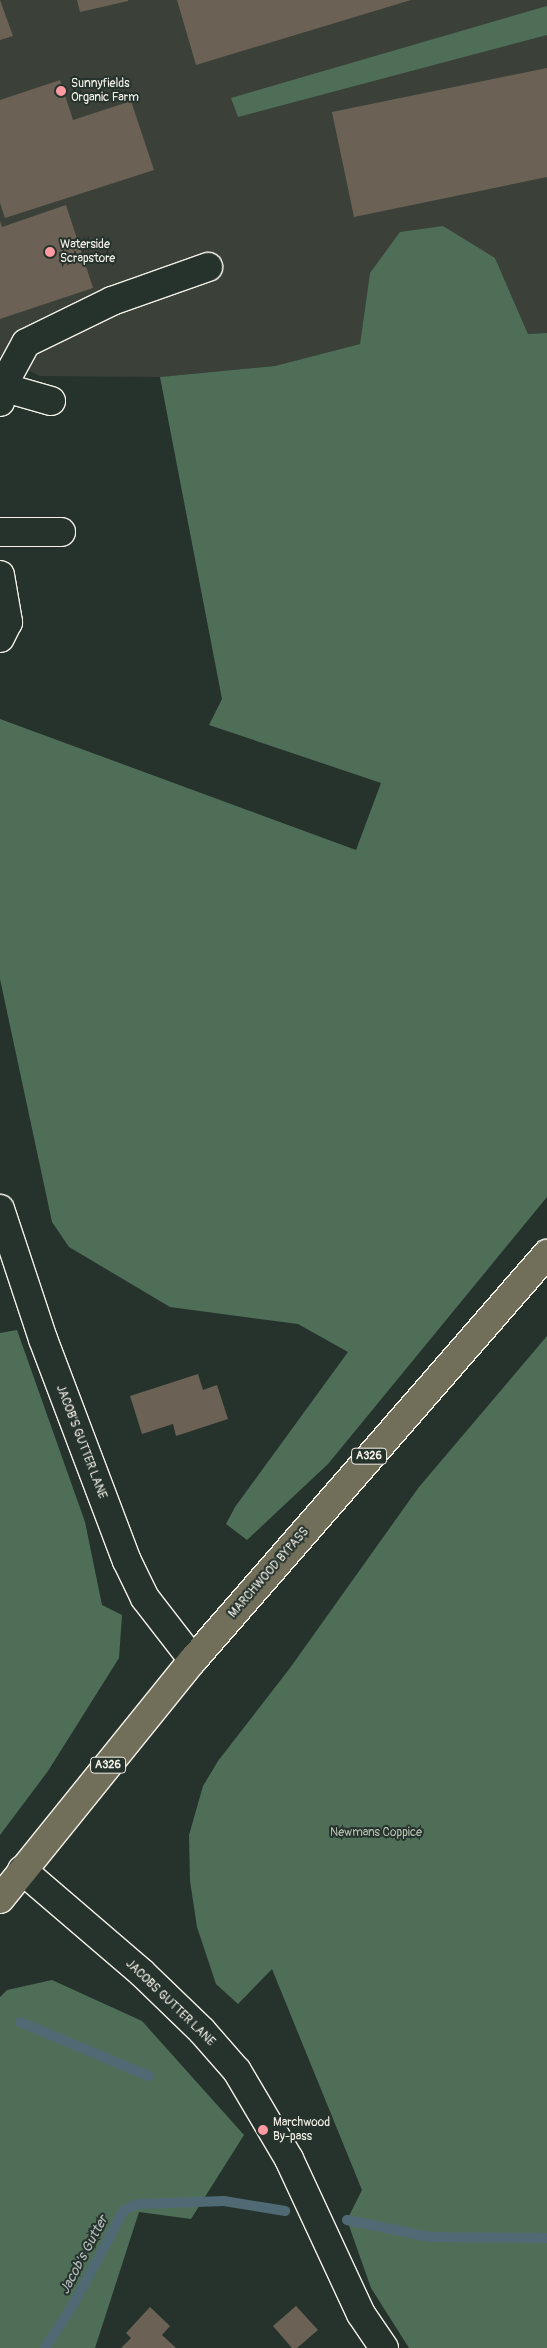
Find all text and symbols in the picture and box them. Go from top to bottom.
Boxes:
place label: Sunnyfields Organic Farm [71,77,139,105]
marker: Sunnyfields Organic Farm [55,85,67,97]
place label: Waterside Scrapstore [60,238,115,266]
marker: Waterside Scrapstore [44,246,56,258]
street label: JACOB'S GUTTER LANE [53,1383,109,1501]
road number: A326 [350,1448,388,1464]
street label: MARCHWOOD BYPASS [226,1525,312,1621]
road number: A326 [89,1756,127,1774]
park label: Newmans Coppice [330,1826,422,1840]
street label: JACOBS GUTTER LANE [122,1957,218,2049]
place label: Marchwood By-pass [273,2116,330,2144]
marker: Marchwood By-pass [257,2124,269,2136]
water label: Jacob's Gutter [56,2213,112,2297]

